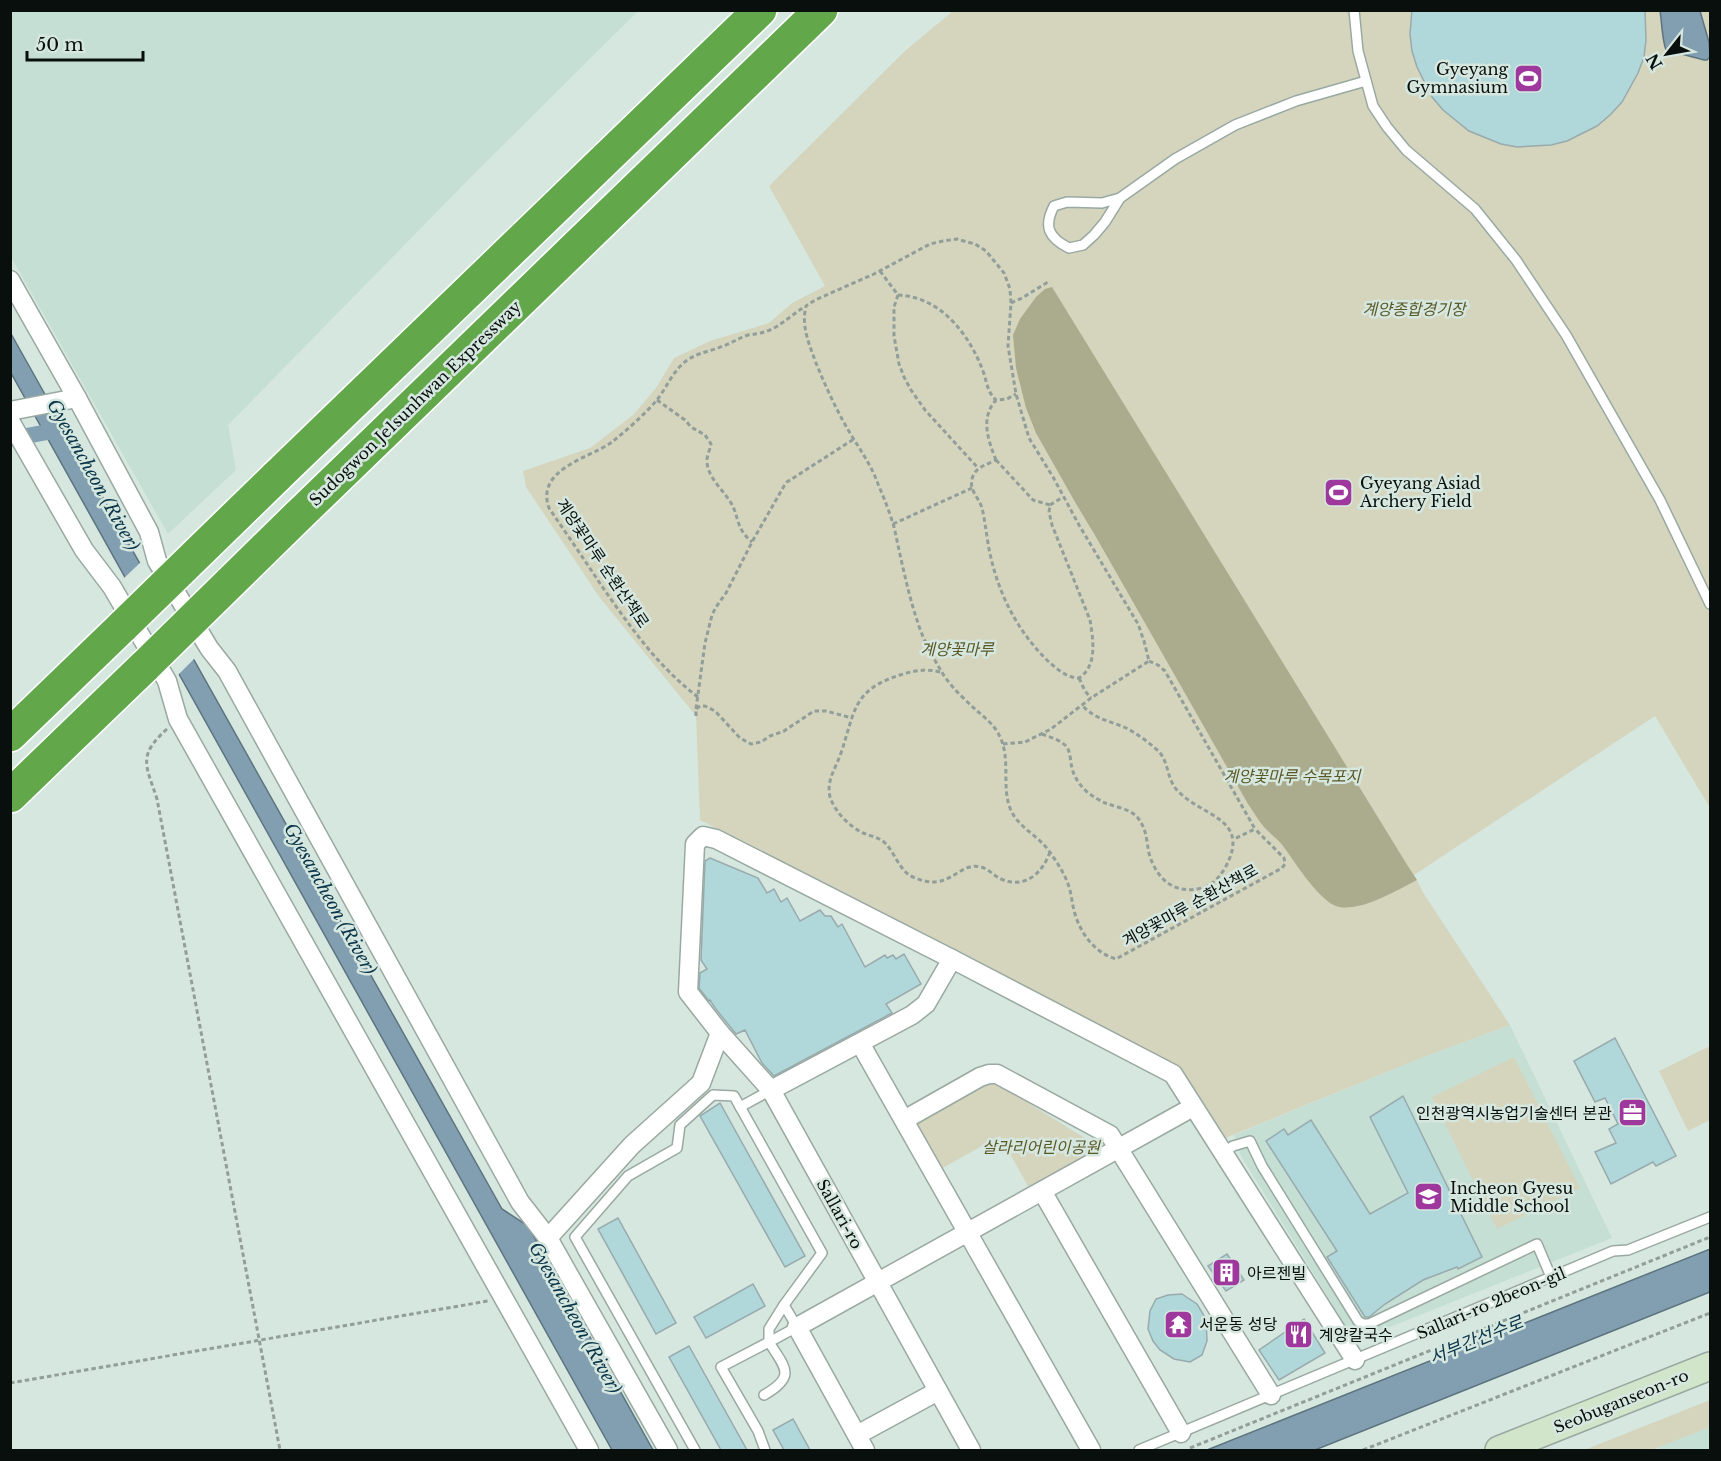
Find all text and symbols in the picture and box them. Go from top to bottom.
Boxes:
scale bar [27,24,142,62]
north arrow [1637,24,1697,84]
text: 50 m [36,34,84,56]
text: N [1642,50,1667,73]
place label: Gyeyang Gymnasium [1406,59,1508,97]
sports icon: Gyeyang Gymnasium [1513,62,1545,94]
street label: Sudogwon Je1sunhwan Expressway [305,296,526,510]
park label: 계양종합경기장 [1362,299,1468,319]
water label: Gyesancheon (River) [42,395,144,555]
place label: Gyeyang Asiad Archery Field [1359,473,1481,511]
sports icon: Gyeyang Asiad Archery Field [1323,476,1355,508]
street label: 계양꽃마루 순환산책로 [552,494,654,632]
park label: 계양꽃마루 [920,639,995,659]
park label: 계양꽃마루 수목포지 [1224,766,1362,786]
water label: Gyesancheon (River) [279,819,381,979]
street label: 계양꽃마루 순환산책로 [1119,859,1261,951]
office icon: 인천광역시농업기술센터 본관 [1617,1097,1649,1129]
place label: 인천광역시농업기술센터 본관 [1416,1103,1612,1123]
park label: 살라리어린이공원 [982,1137,1101,1157]
street label: Sallari-ro [813,1176,867,1252]
place label: Incheon Gyesu Middle School [1450,1178,1574,1216]
school or university icon: Incheon Gyesu Middle School [1413,1181,1445,1213]
water label: Gyesancheon (River) [524,1238,626,1398]
building icon: 아르젠빌 [1210,1257,1242,1289]
place label: 아르젠빌 [1247,1263,1306,1283]
street label: Sallari-ro 2beon-gil [1413,1263,1569,1343]
temple icon: 서운동 성당 [1162,1308,1194,1340]
water label: 서부간선수로 [1426,1311,1528,1369]
place label: 서운동 성당 [1199,1314,1277,1334]
restaurant icon: 계양칼국수 [1282,1319,1314,1351]
place label: 계양칼국수 [1319,1325,1393,1345]
street label: Seobuganseon-ro [1551,1365,1691,1437]

